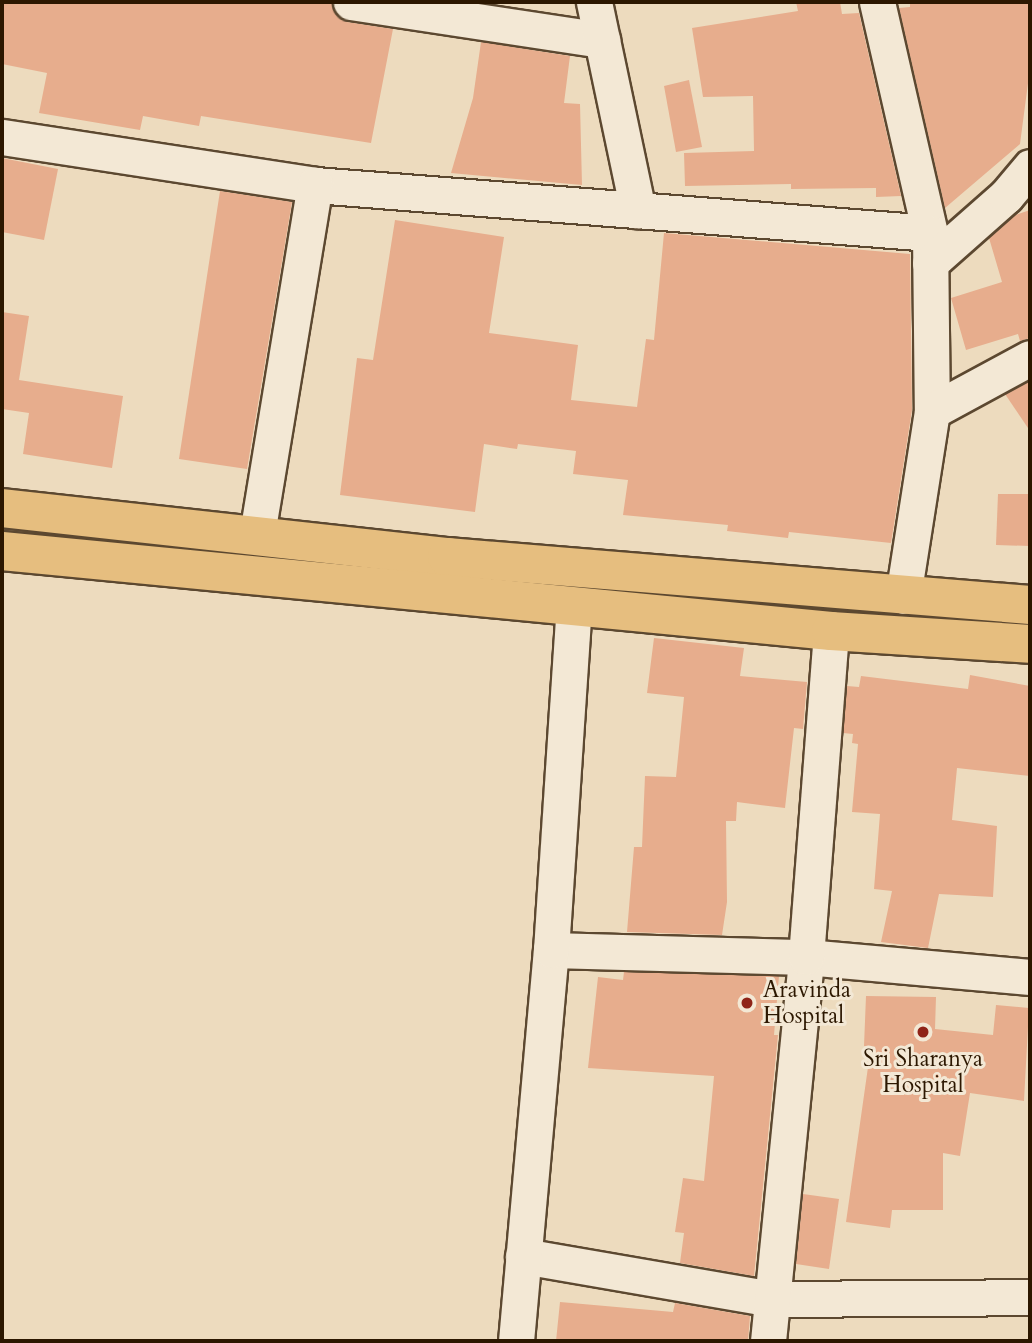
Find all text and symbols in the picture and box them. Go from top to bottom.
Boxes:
place label: Aravinda Hospital [763,976,851,1030]
marker: Aravinda Hospital [737,993,757,1013]
marker: Sri Sharanya Hospital [913,1022,933,1042]
place label: Sri Sharanya Hospital [863,1045,983,1099]

